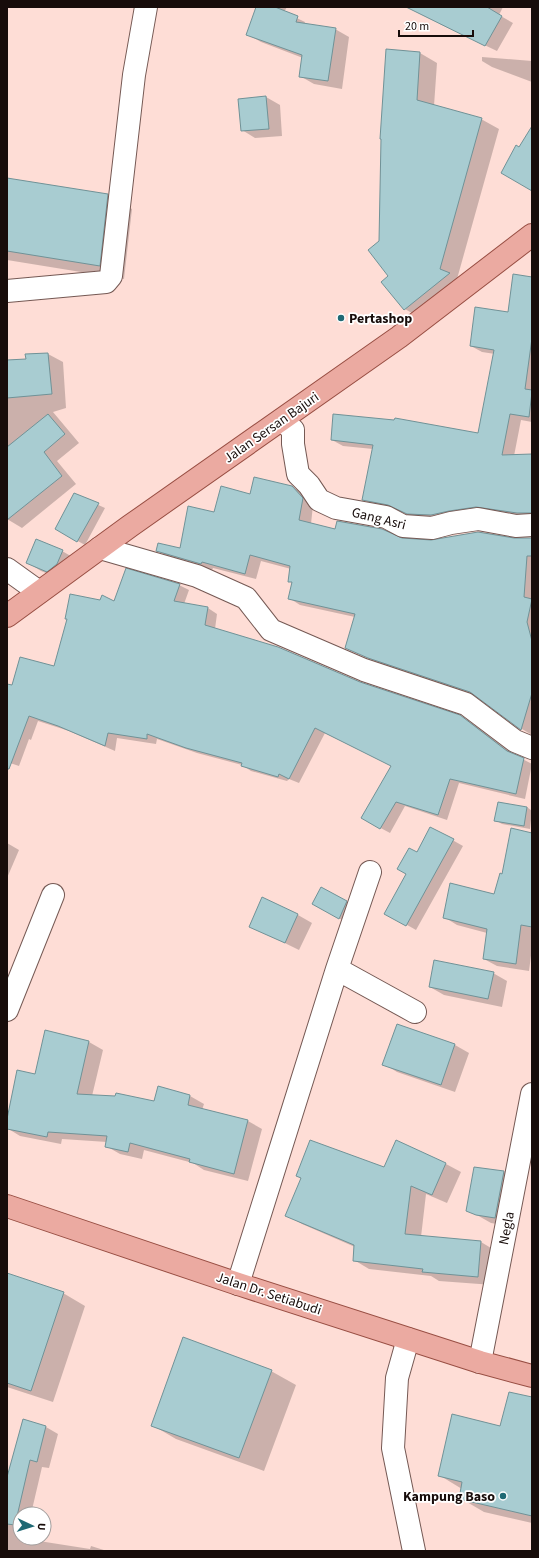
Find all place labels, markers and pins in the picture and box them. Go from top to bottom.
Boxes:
place label: Pertashop [349,309,412,329]
marker: Pertashop [336,313,346,323]
place label: Kampung Baso [403,1487,495,1507]
marker: Kampung Baso [498,1491,508,1501]

